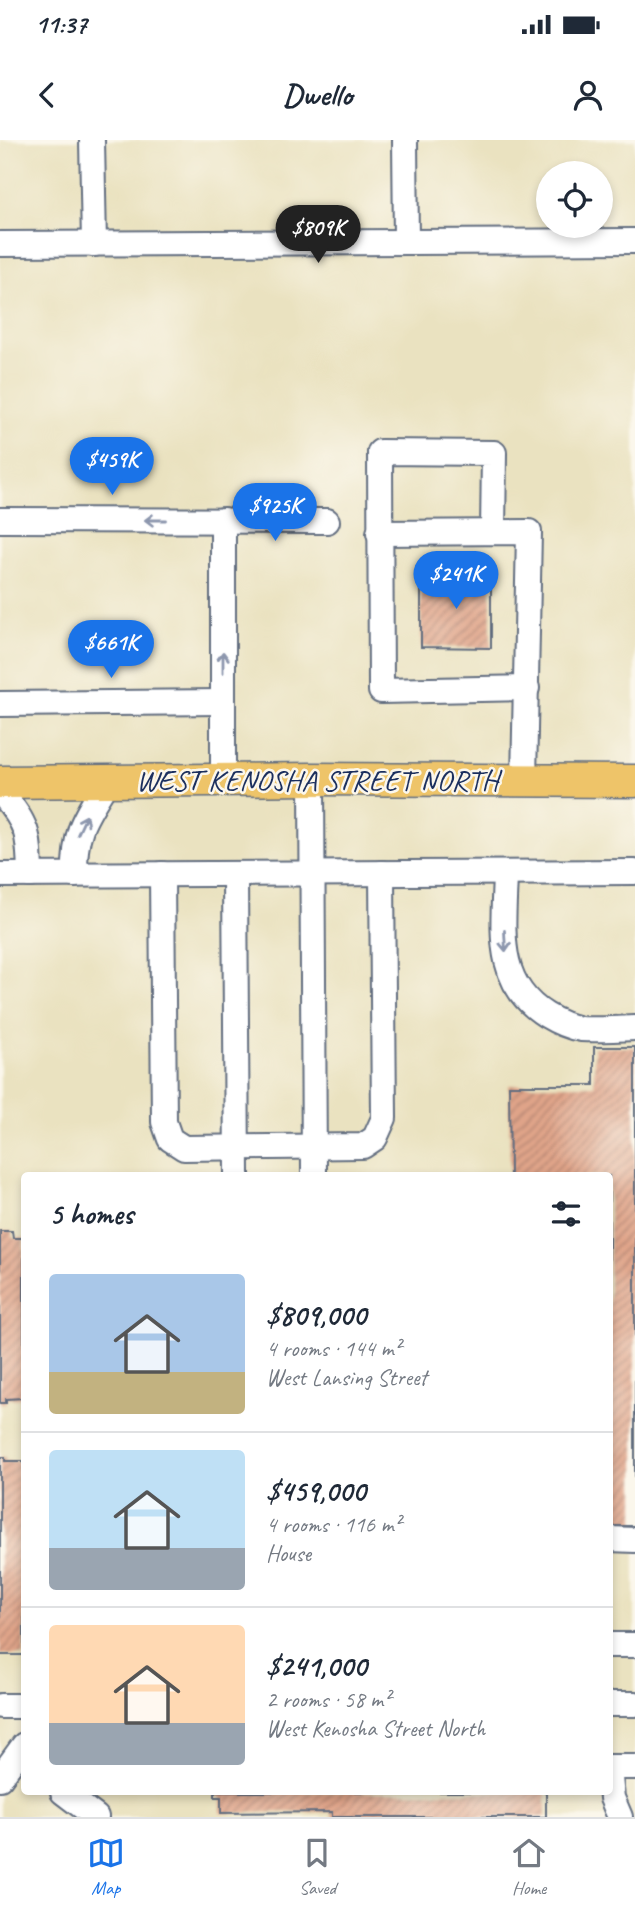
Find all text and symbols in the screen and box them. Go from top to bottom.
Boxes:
text: 11:37 [35,8,87,41]
text: Dwello [283,74,352,115]
icon: back [28,76,66,114]
icon: person [569,76,607,114]
map controls [536,161,613,238]
button: locate [536,161,613,238]
pin: $809K [269,206,367,265]
text: $809K [292,213,344,242]
pin: $459K [63,438,161,497]
text: $459K [86,445,138,474]
pin: $925K [226,484,324,543]
text: $925K [249,491,301,520]
one-way arrow [144,513,167,527]
pin: $241K [407,552,505,611]
text: $241K [429,559,483,588]
pin: $661K [62,620,160,680]
text: $661K [84,628,138,657]
one-way arrow [216,651,230,674]
street label: WEST KENOSHA STREET NORTH [136,761,503,799]
one-way arrow [76,815,89,836]
one-way arrow [498,929,511,952]
text: 5 homes [49,1195,133,1233]
icon: filters [547,1195,585,1233]
text: $809,000 [266,1296,366,1334]
icon: home [105,1302,189,1386]
text: 4 rooms · 144 m² [266,1334,401,1363]
text: West Lansing Street [266,1363,427,1392]
text: $459,000 [266,1472,366,1510]
icon: home [105,1478,189,1562]
text: 4 rooms · 116 m² [266,1510,401,1539]
text: House [266,1539,311,1568]
text: $241,000 [266,1647,366,1685]
icon: home [105,1653,189,1737]
text: 2 rooms · 58 m² [266,1685,390,1714]
text: West Kenosha Street North [266,1714,485,1743]
tab: Map [87,1834,125,1900]
tab: Saved [298,1834,336,1900]
tab: Home [510,1834,548,1900]

